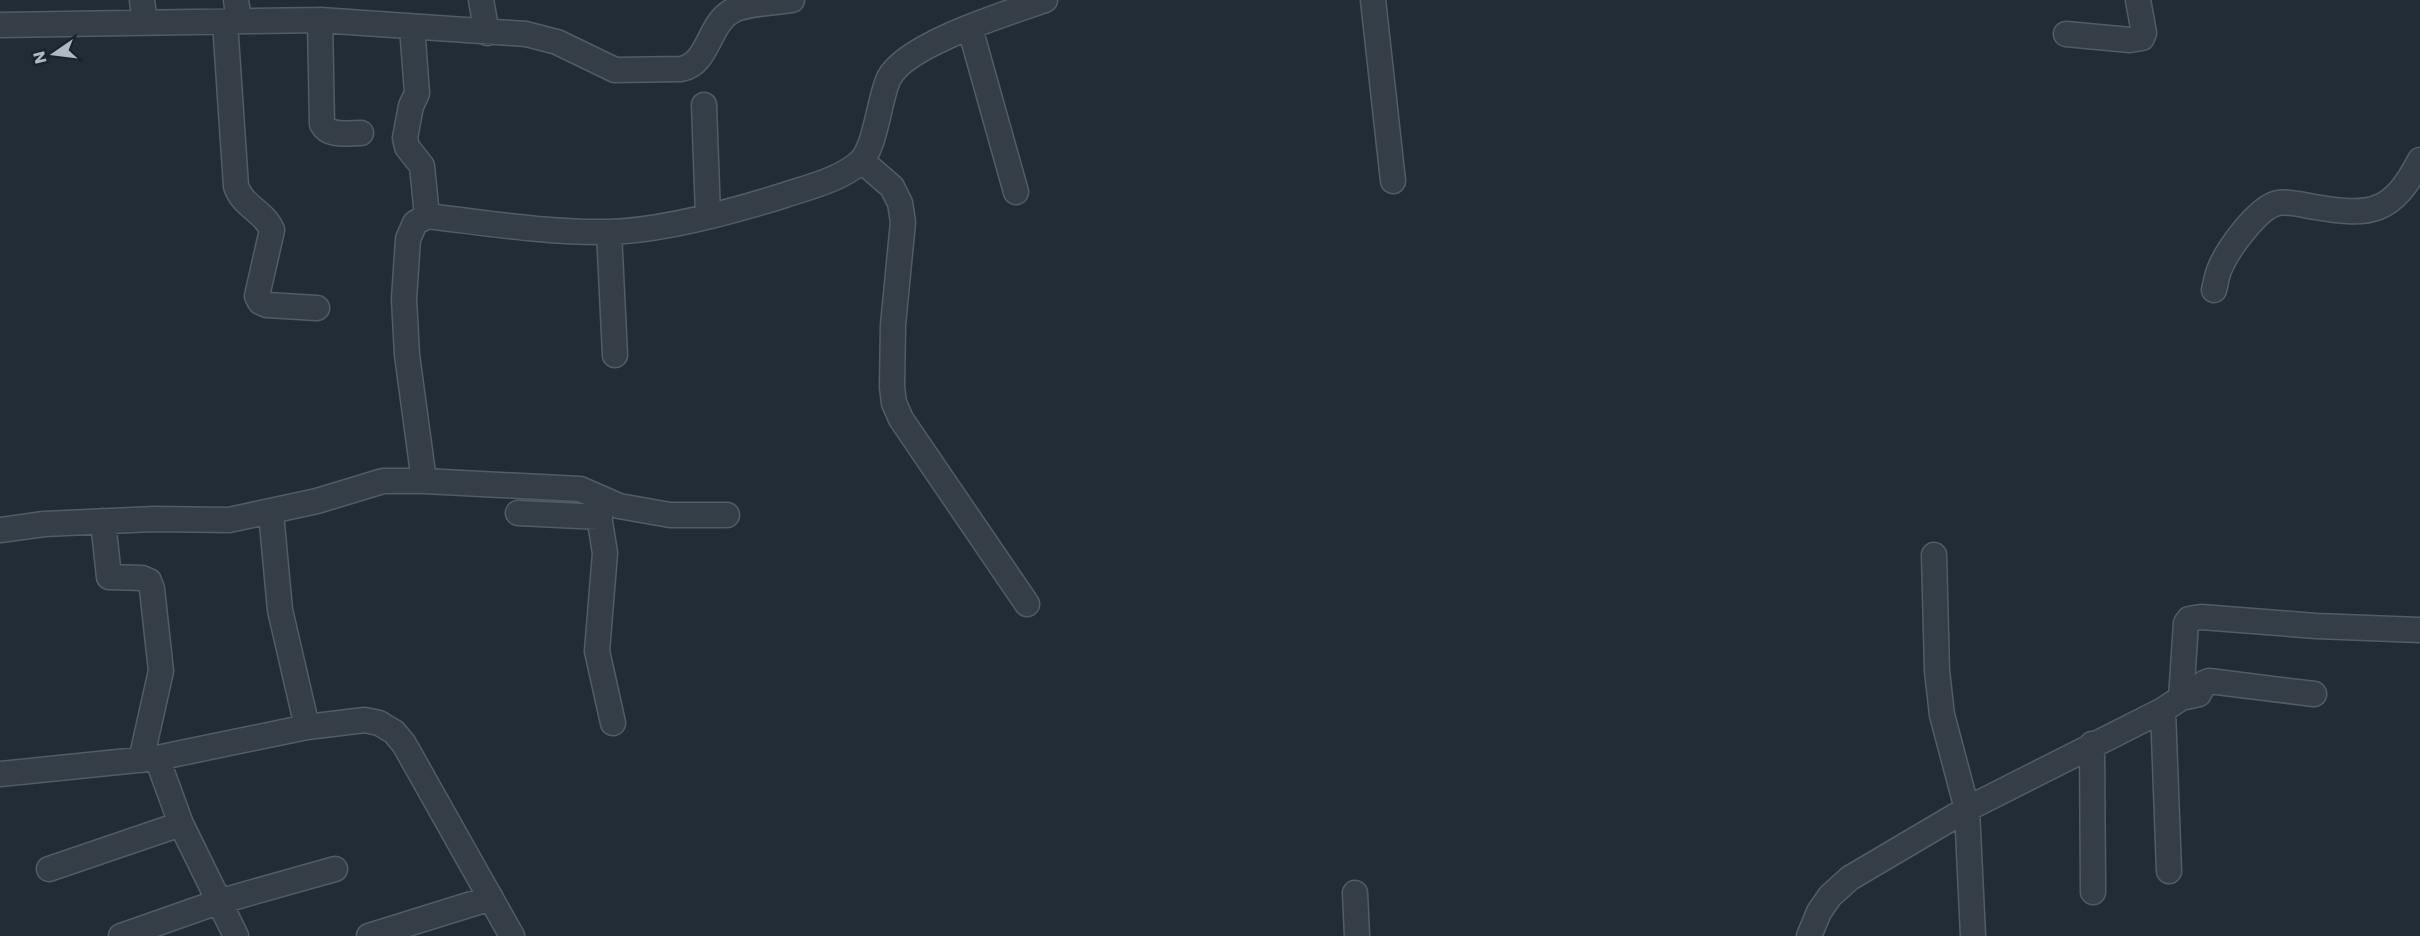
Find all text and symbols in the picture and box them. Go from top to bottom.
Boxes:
north arrow [24,24,84,84]
text: N [27,49,53,66]

